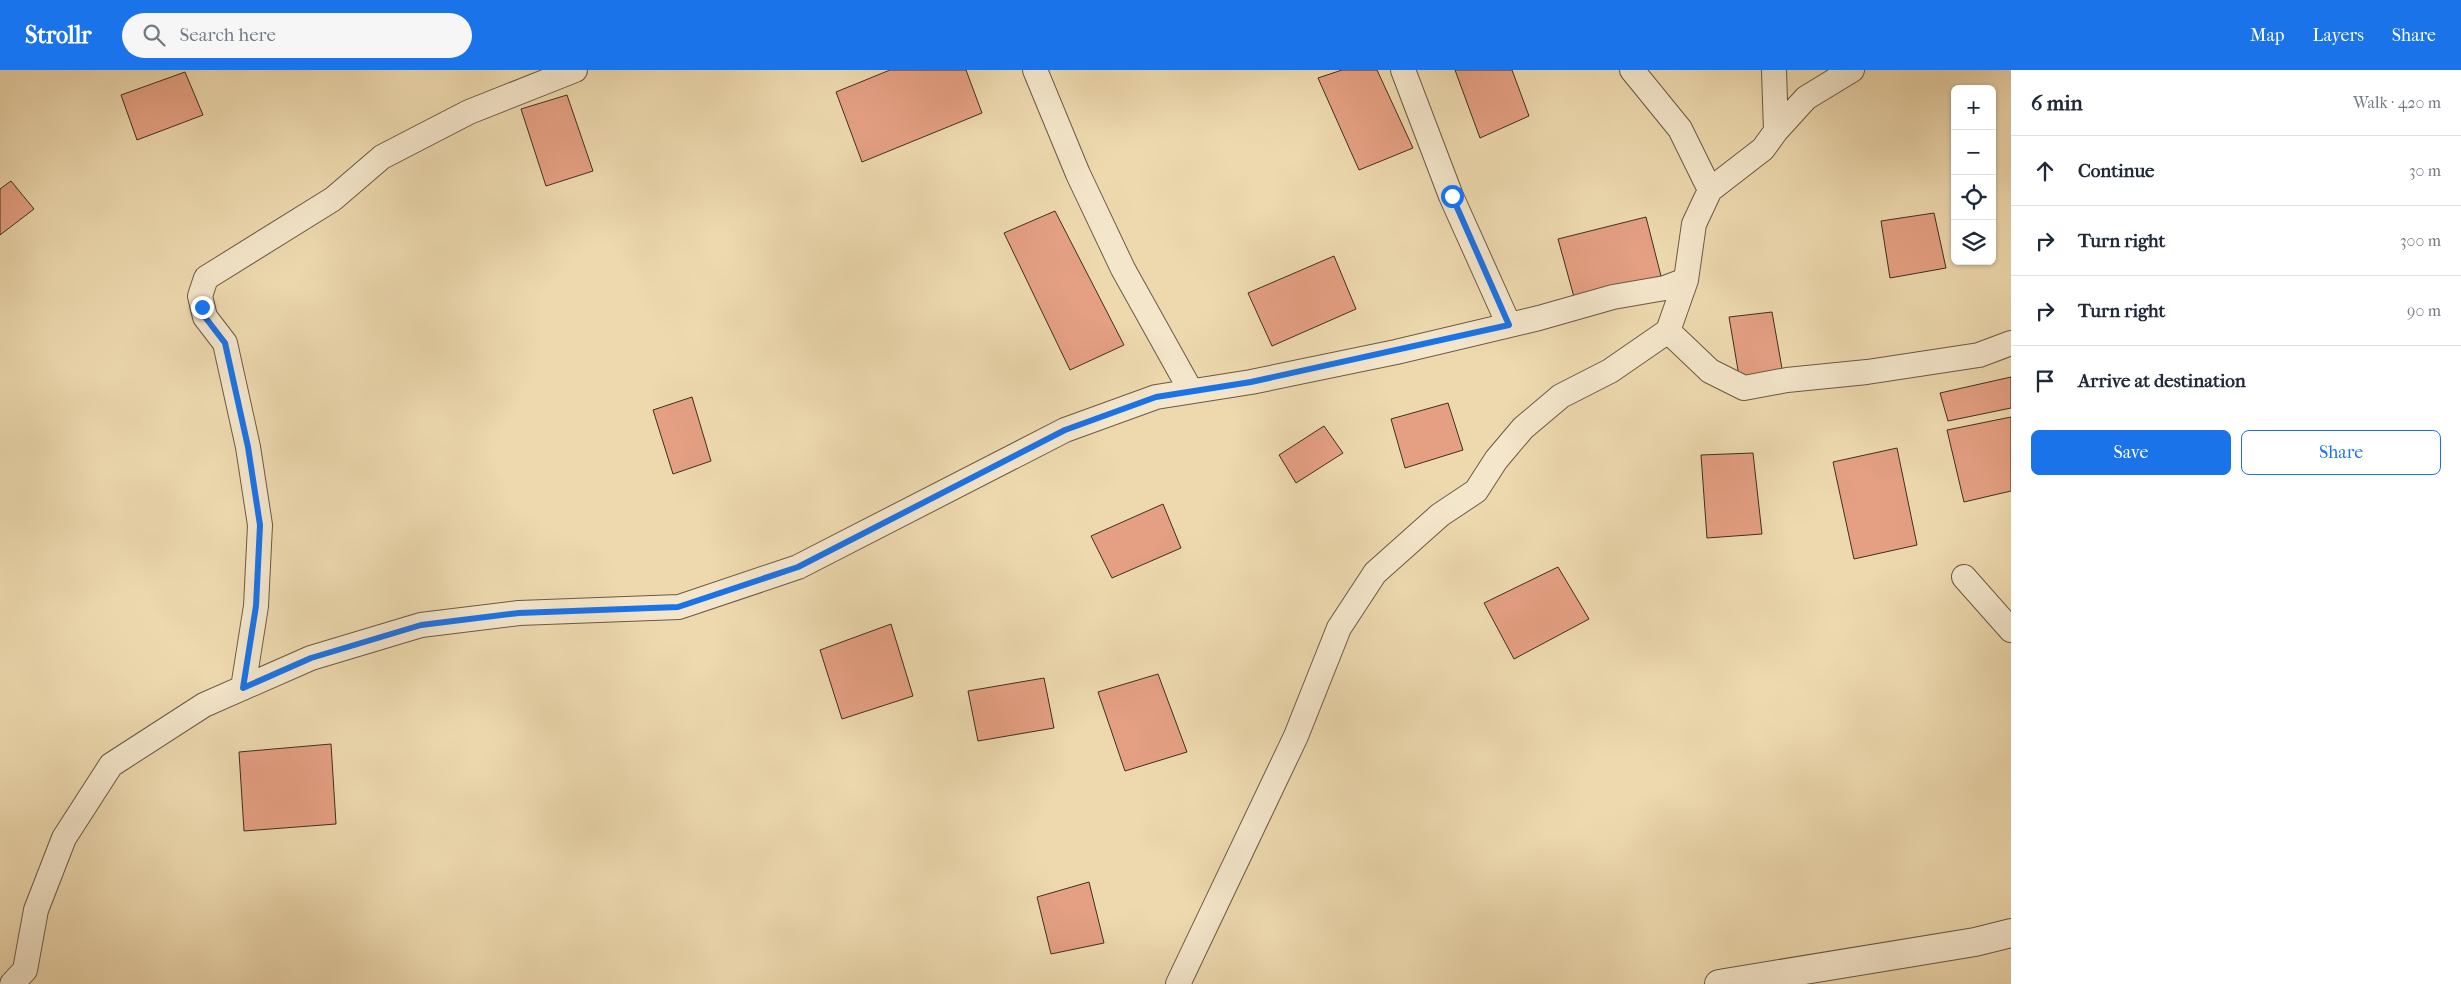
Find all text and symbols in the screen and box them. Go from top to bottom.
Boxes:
search box [122,13,472,58]
text: Strollr [25,21,92,49]
icon: search [140,21,168,49]
text: Search here [180,24,276,46]
text: Map [2250,25,2284,46]
text: Layers [2312,25,2364,46]
text: Share [2392,25,2436,46]
map controls [1951,85,1996,265]
button: + [1951,85,1996,130]
text: 6 min [2031,91,2083,115]
text: Walk · 420 m [2353,93,2441,112]
button: − [1951,130,1996,175]
icon: ahead [2031,157,2059,185]
text: Continue [2078,160,2154,182]
text: 30 m [2409,161,2441,180]
button: locate [1951,175,1996,220]
route start [1441,185,1464,208]
button: layers [1951,220,1996,265]
icon: right [2031,227,2059,255]
text: Turn right [2078,230,2165,252]
text: 300 m [2400,231,2441,250]
route end [191,296,214,319]
icon: right [2031,297,2059,325]
text: Turn right [2078,300,2165,322]
text: 90 m [2407,301,2441,320]
icon: arrive [2031,367,2059,395]
text: Arrive at destination [2078,370,2246,392]
button: Save [2031,430,2231,475]
button: Share [2241,430,2441,475]

